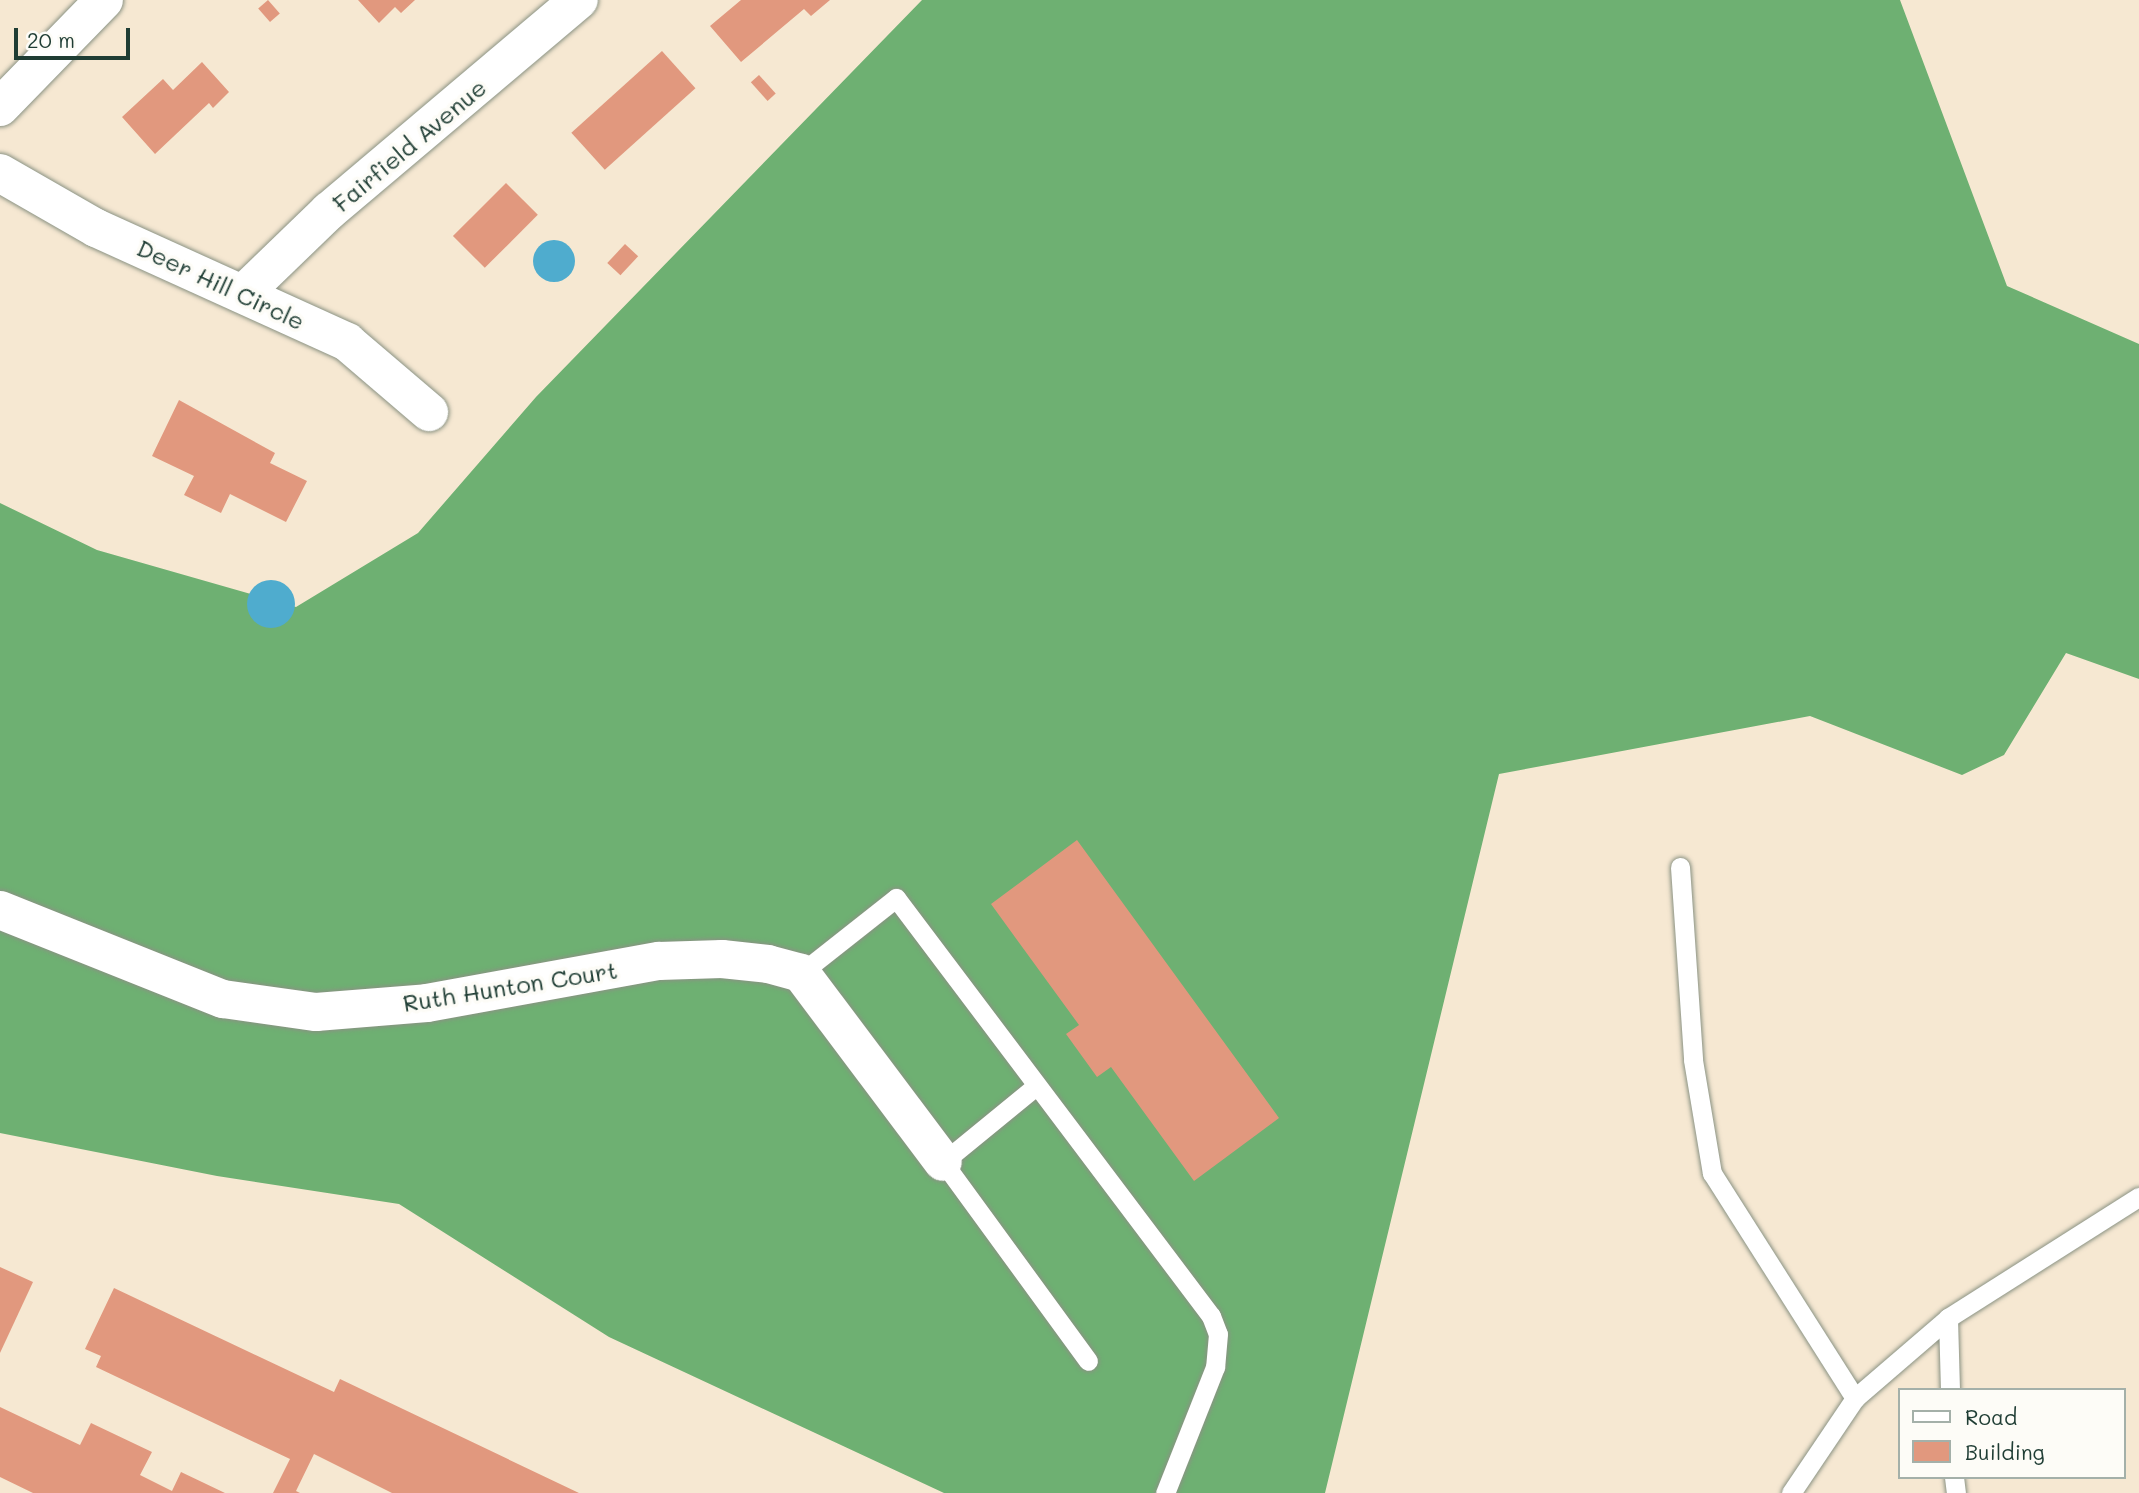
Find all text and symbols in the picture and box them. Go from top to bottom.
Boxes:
scale bar [18,14,133,58]
text: 20 m [27,26,75,53]
street label: Fairfield Avenue [326,73,492,217]
street label: Deer Hill Circle [133,233,309,335]
street label: Ruth Hunton Court [401,955,619,1017]
legend [1898,1388,2125,1479]
text: Road [1965,1403,2017,1430]
text: Building [1965,1438,2045,1465]

